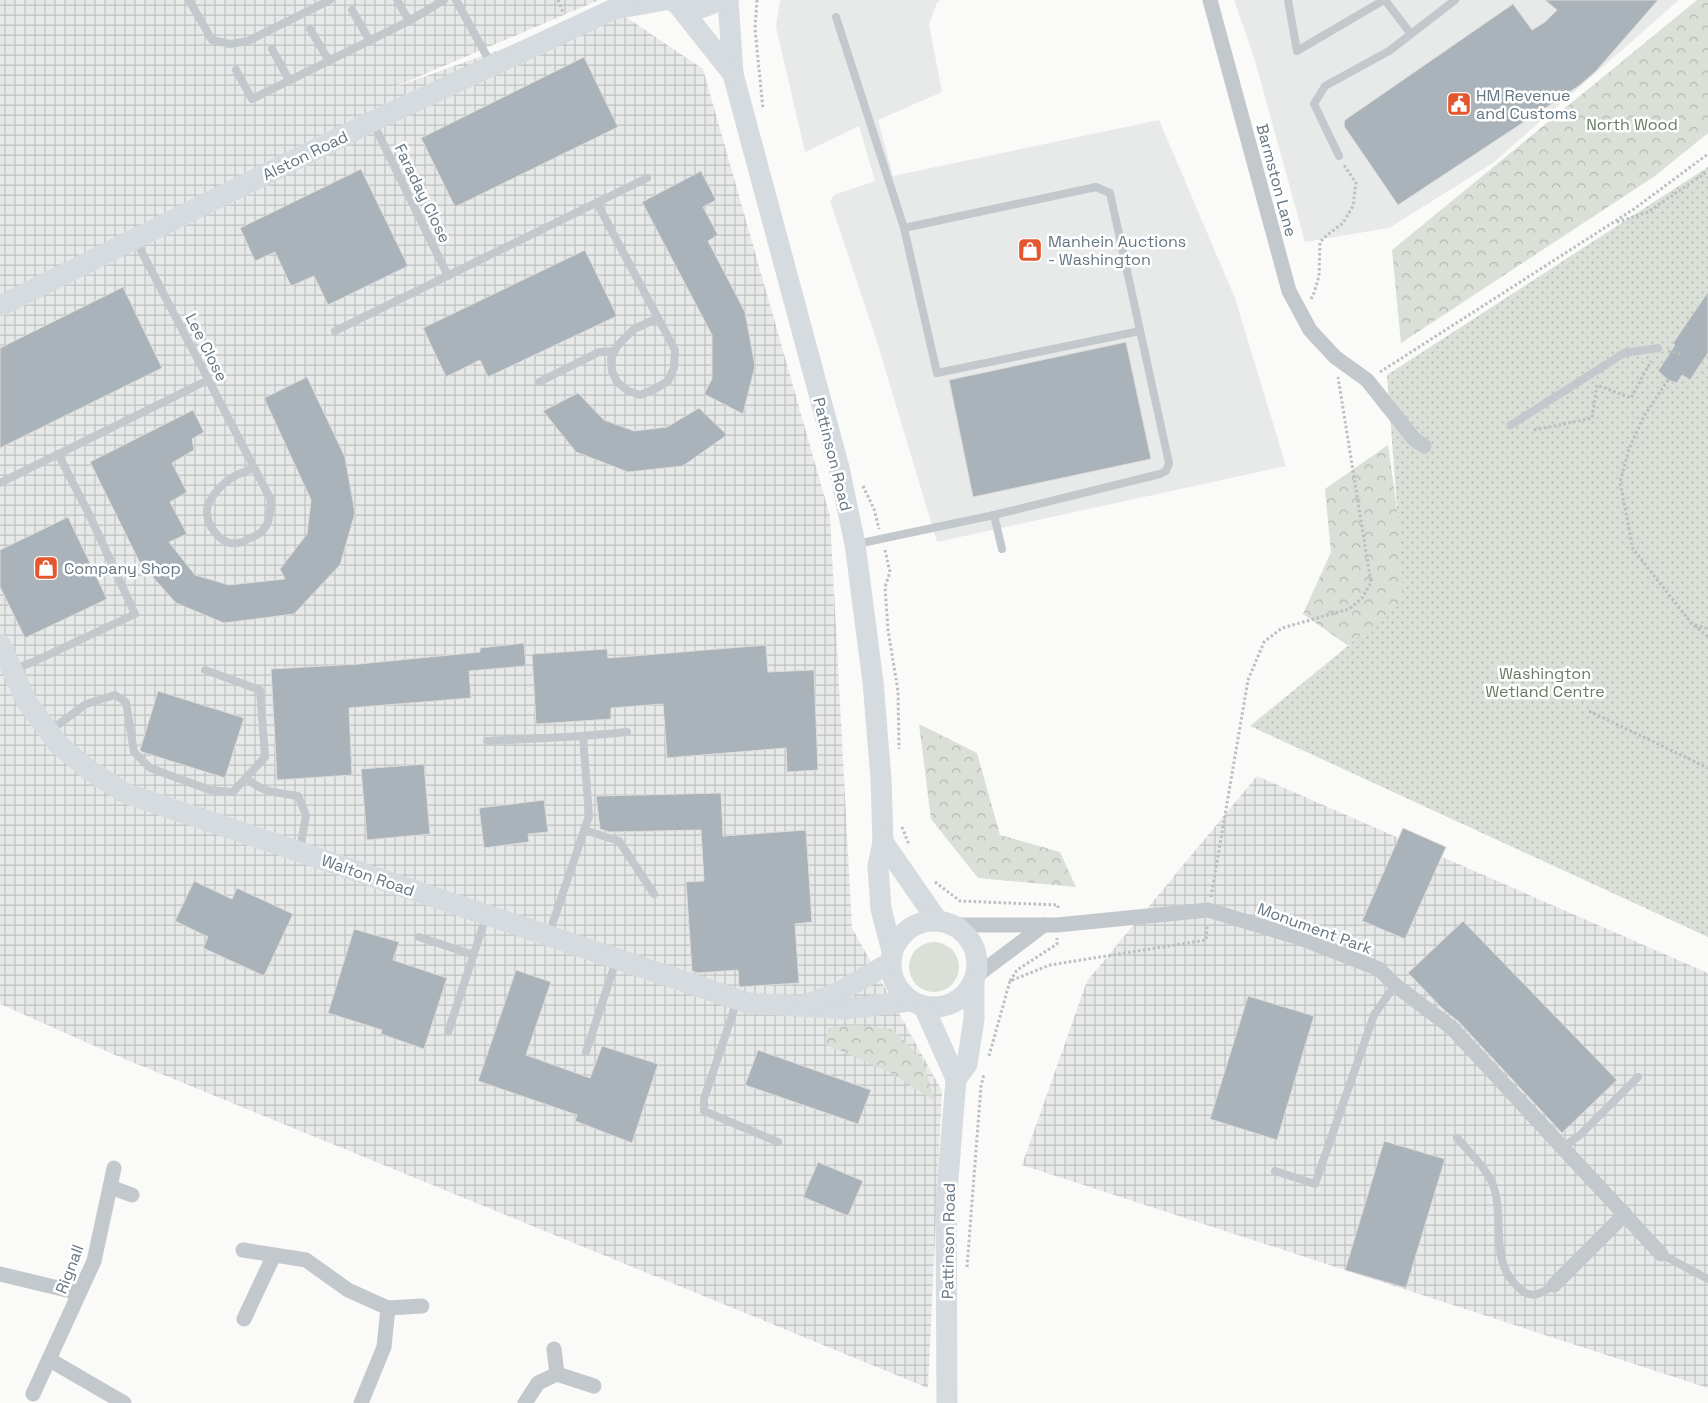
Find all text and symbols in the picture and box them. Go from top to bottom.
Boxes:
place label: HM Revenue and Customs [1476,85,1577,124]
public building icon: HM Revenue and Customs [1446,91,1472,117]
park label: North Wood [1586,114,1678,135]
street label: Barmston Lane [1251,121,1302,239]
street label: Alston Road [259,126,351,185]
street label: Faraday Close [390,140,456,246]
place label: Manhein Auctions - Washington [1048,231,1186,270]
shop icon: Manhein Auctions - Washington [1017,237,1043,263]
street label: Lee Close [180,310,233,385]
street label: Pattinson Road [808,395,857,513]
shop icon: Company Shop [33,555,59,581]
place label: Company Shop [64,558,181,579]
park label: Washington Wetland Centre [1485,663,1605,702]
street label: Walton Road [319,850,417,901]
street label: Monument Park [1254,898,1376,959]
street label: Pattinson Road [937,1183,960,1299]
street label: Rignall [51,1242,88,1297]

